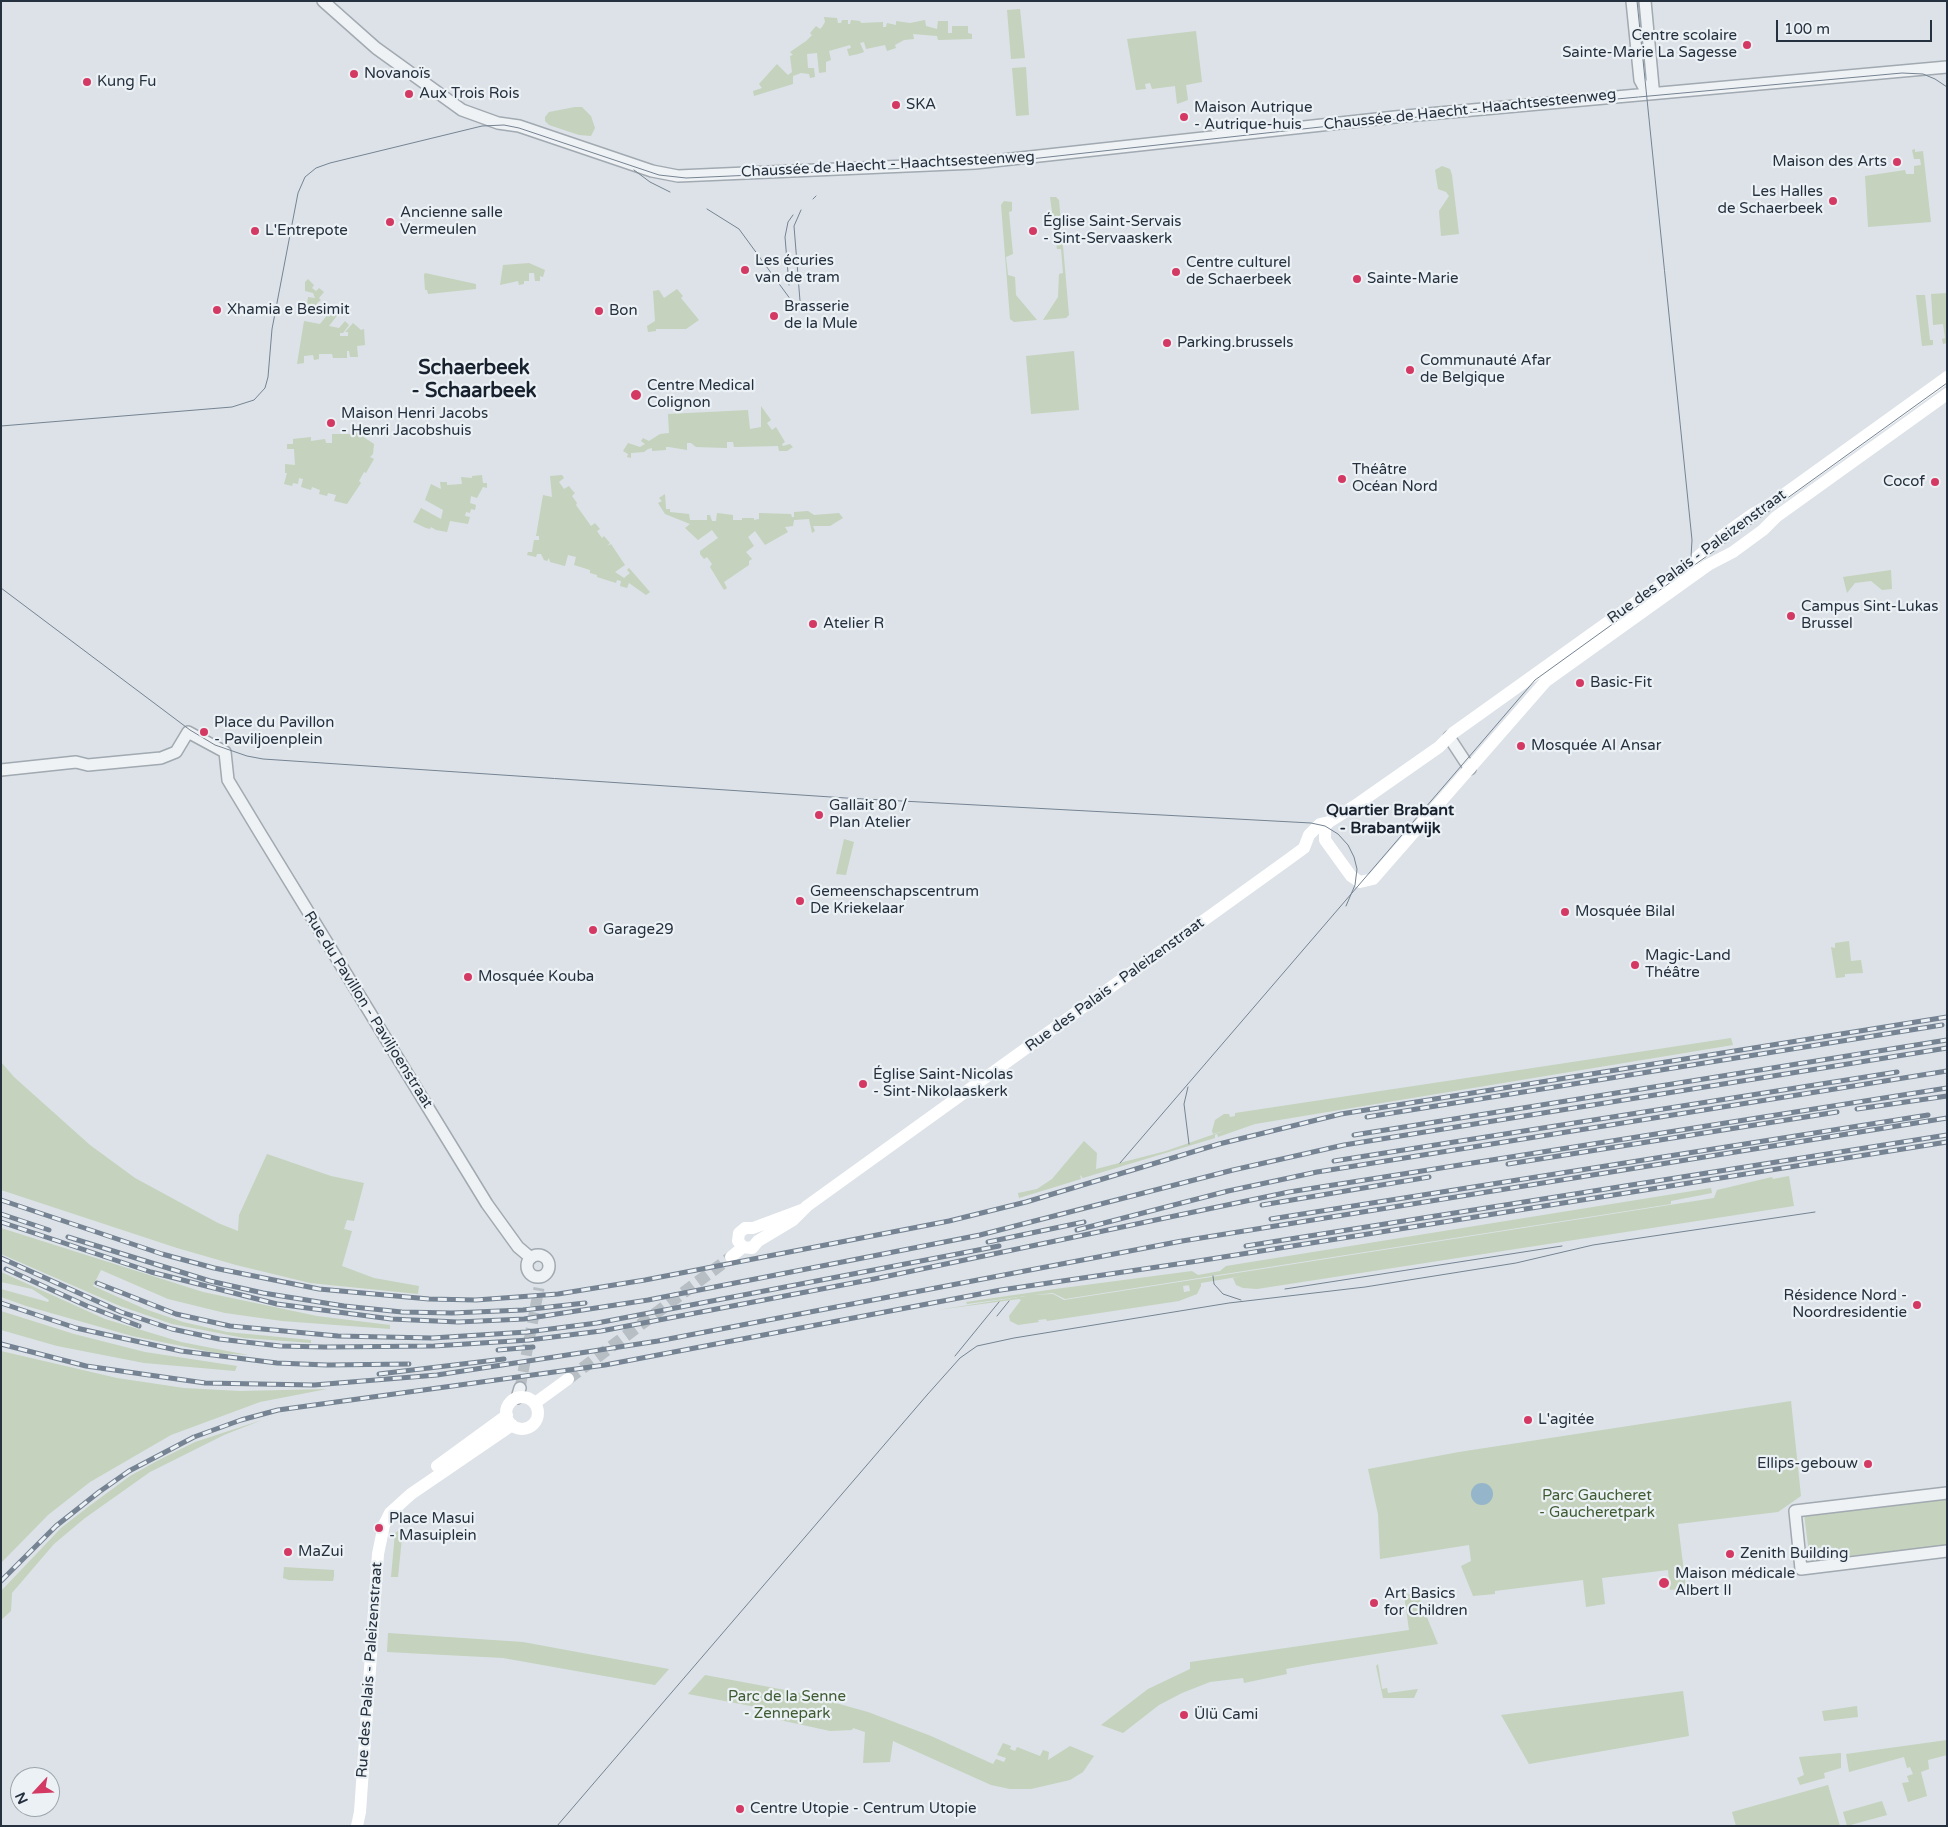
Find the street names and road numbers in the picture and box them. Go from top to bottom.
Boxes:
street label: Chaussée de Haecht - Haachtsesteenweg [1323,86,1617,134]
street label: Chaussée de Haecht - Haachtsesteenweg [741,148,1035,182]
street label: Rue des Palais - Paleizenstraat [1604,486,1790,628]
street label: Rue du Pavillon - Paviljoenstraat [300,908,436,1112]
street label: Rue des Palais - Paleizenstraat [1022,914,1208,1056]
street label: Rue des Palais - Paleizenstraat [353,1561,387,1779]

